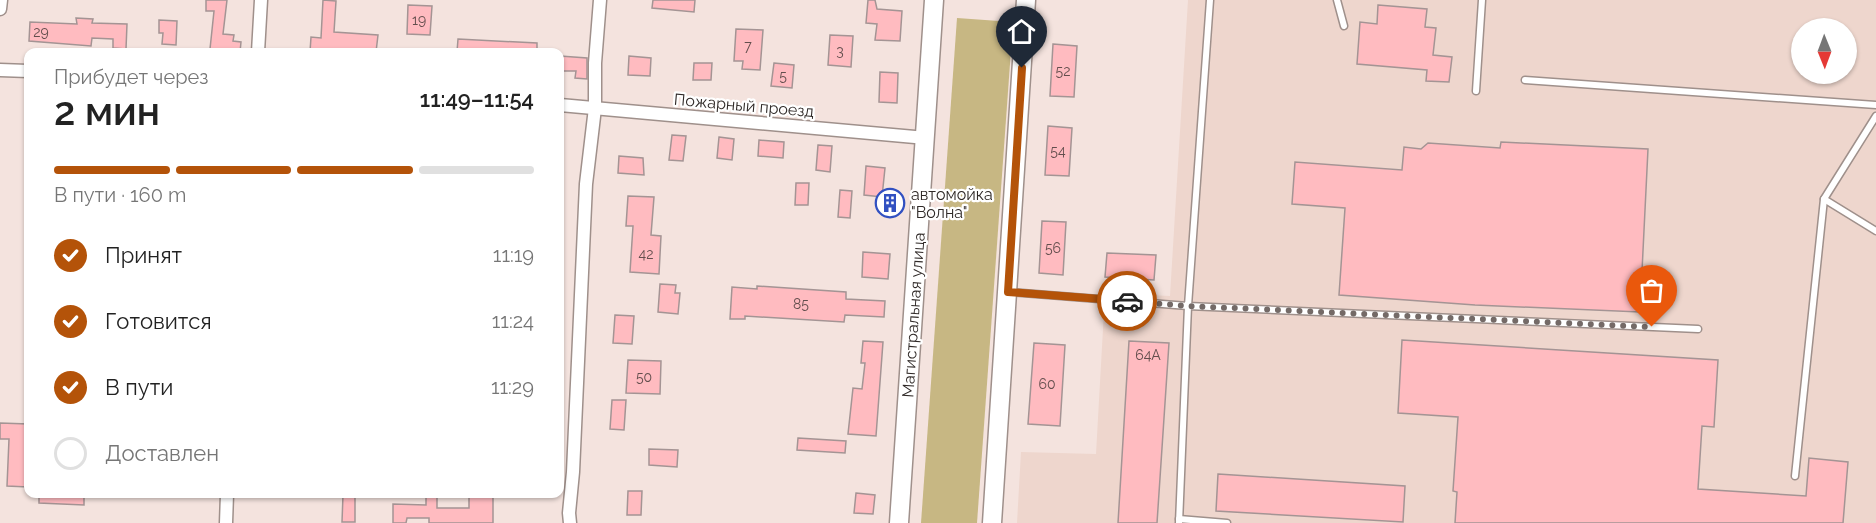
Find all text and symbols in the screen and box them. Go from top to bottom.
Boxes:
pin [996,6,1047,68]
house number: 19 [412,12,426,28]
icon: home [1005,15,1038,48]
north arrow [1791,18,1857,84]
map controls [1791,18,1857,84]
house number: 29 [33,24,49,40]
house number: 7 [744,38,752,54]
house number: 3 [836,43,844,59]
house number: 52 [1056,63,1070,79]
text: Прибудет через [54,65,208,89]
house number: 5 [779,68,787,84]
text: 11:49–11:54 [420,86,534,112]
text: 2 мин [54,88,160,134]
street label: Пожарный проезд [673,90,815,121]
house number: 54 [1050,143,1066,159]
text: В пути · 160 m [54,183,186,207]
place label: автомойка "Волна" [911,185,993,222]
building icon: автомойка "Волна" [874,187,906,219]
street label: Магистральная улица [898,232,929,398]
icon: check [54,239,87,272]
house number: 56 [1045,240,1061,256]
text: Принят [105,242,182,268]
text: 11:19 [493,243,534,267]
house number: 42 [639,246,653,262]
pin [1626,265,1677,327]
courier [1097,271,1157,331]
icon: bag [1635,274,1668,307]
icon: car [1111,285,1144,318]
house number: 85 [793,296,809,312]
icon: check [54,305,87,338]
text: Готовится [105,308,212,334]
text: 11:24 [492,309,534,333]
house number: 64А [1135,347,1161,363]
house number: 50 [636,369,652,385]
icon: check [54,371,87,404]
text: В пути [105,374,173,400]
text: 11:29 [491,375,534,399]
house number: 60 [1038,376,1056,392]
text: Доставлен [105,440,219,466]

